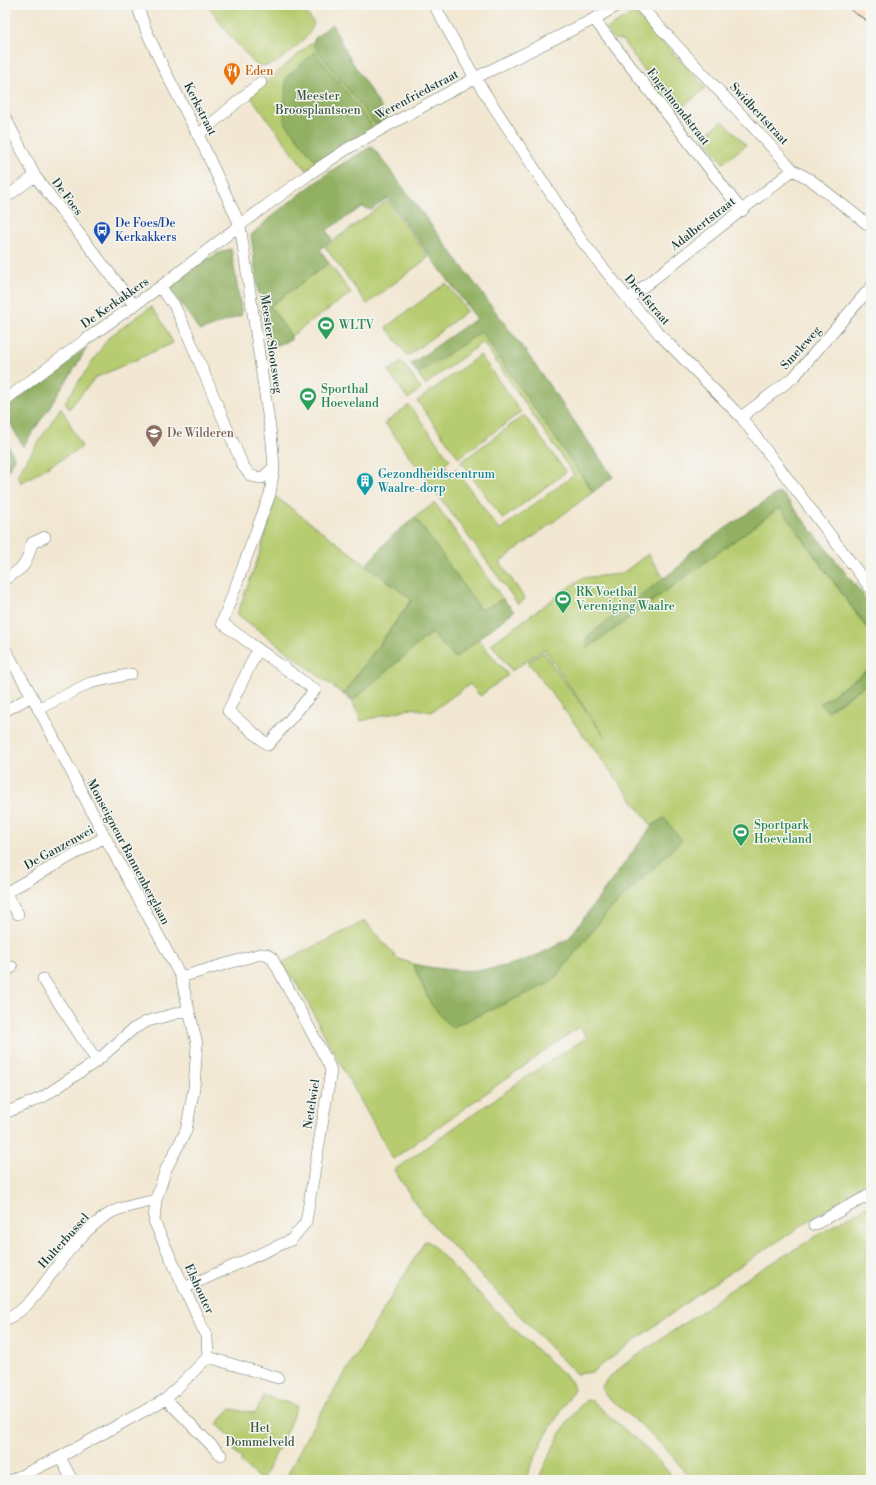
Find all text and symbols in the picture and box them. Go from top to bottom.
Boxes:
restaurant icon: Eden [222,61,242,86]
place label: Eden [245,64,273,79]
street label: Werenfriedstraat [372,66,462,124]
street label: Engelmondstraat [643,66,713,149]
street label: Kerkstraat [180,80,220,139]
street label: Swidbertstraat [726,80,792,149]
park label: Meester Broosplantsoen [274,89,361,118]
street label: De Foes [48,175,86,219]
street label: Adalbertstraat [667,194,739,255]
place label: De Foes/De Kerkakkers [115,216,176,245]
bus stop icon: De Foes/De Kerkakkers [92,220,112,245]
street label: Dreefstraat [621,272,674,329]
street label: De Kerkakkers [78,274,152,332]
street label: Meester Slootsweg [257,293,285,395]
sports icon: WLTV [316,315,336,340]
place label: WLTV [338,318,374,333]
street label: Smeleweg [778,323,825,373]
place label: Sporthal Hoeveland [321,382,379,411]
sports icon: Sporthal Hoeveland [298,386,318,411]
school or university icon: De Wilderen [144,423,164,448]
place label: De Wilderen [167,426,234,441]
place label: Gezondheidscentrum Waalre-dorp [377,467,496,496]
building icon: Gezondheidscentrum Waalre-dorp [355,471,375,496]
place label: RK Voetbal Vereniging Waalre [575,585,675,614]
sports icon: RK Voetbal Vereniging Waalre [553,589,573,614]
street label: Monseigneur Bannenberglaan [83,777,173,927]
place label: Sportpark Hoeveland [754,818,812,847]
sports icon: Sportpark Hoeveland [731,822,751,847]
street label: De Ganzenwei [22,823,96,873]
street label: Netelwiel [301,1077,323,1130]
street label: Hulterbussel [35,1210,93,1272]
street label: Elshouter [181,1262,217,1316]
park label: Het Dommelveld [225,1421,295,1450]

